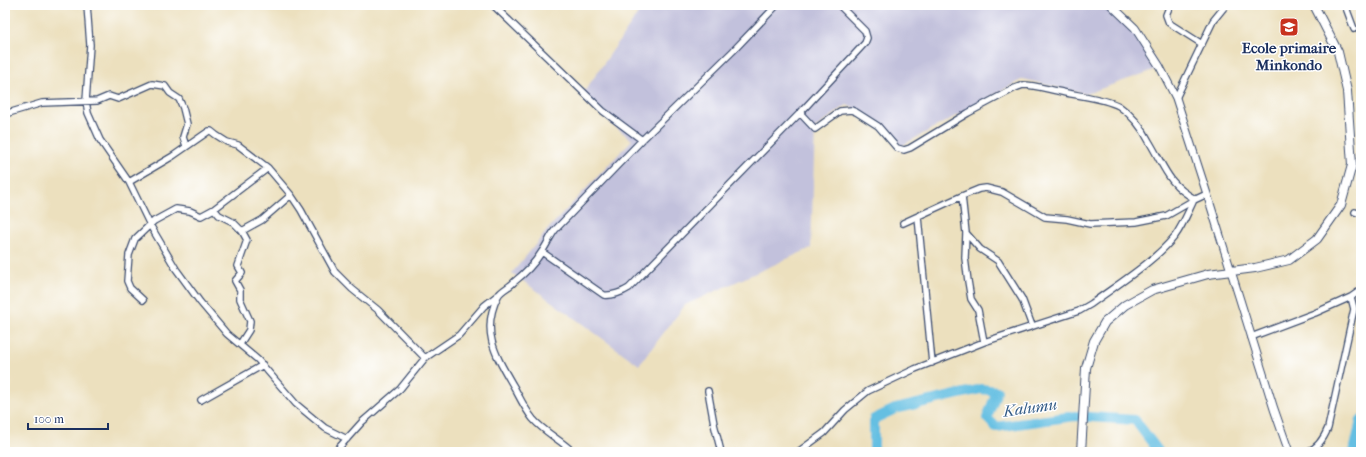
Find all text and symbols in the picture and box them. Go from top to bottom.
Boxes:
school or university icon: Ecole primaire Minkondo [1278,16,1300,38]
place label: Ecole primaire Minkondo [1242,39,1337,74]
water label: Kalumu [1001,394,1058,421]
scale bar [28,405,108,431]
text: 100 m [34,412,64,426]

